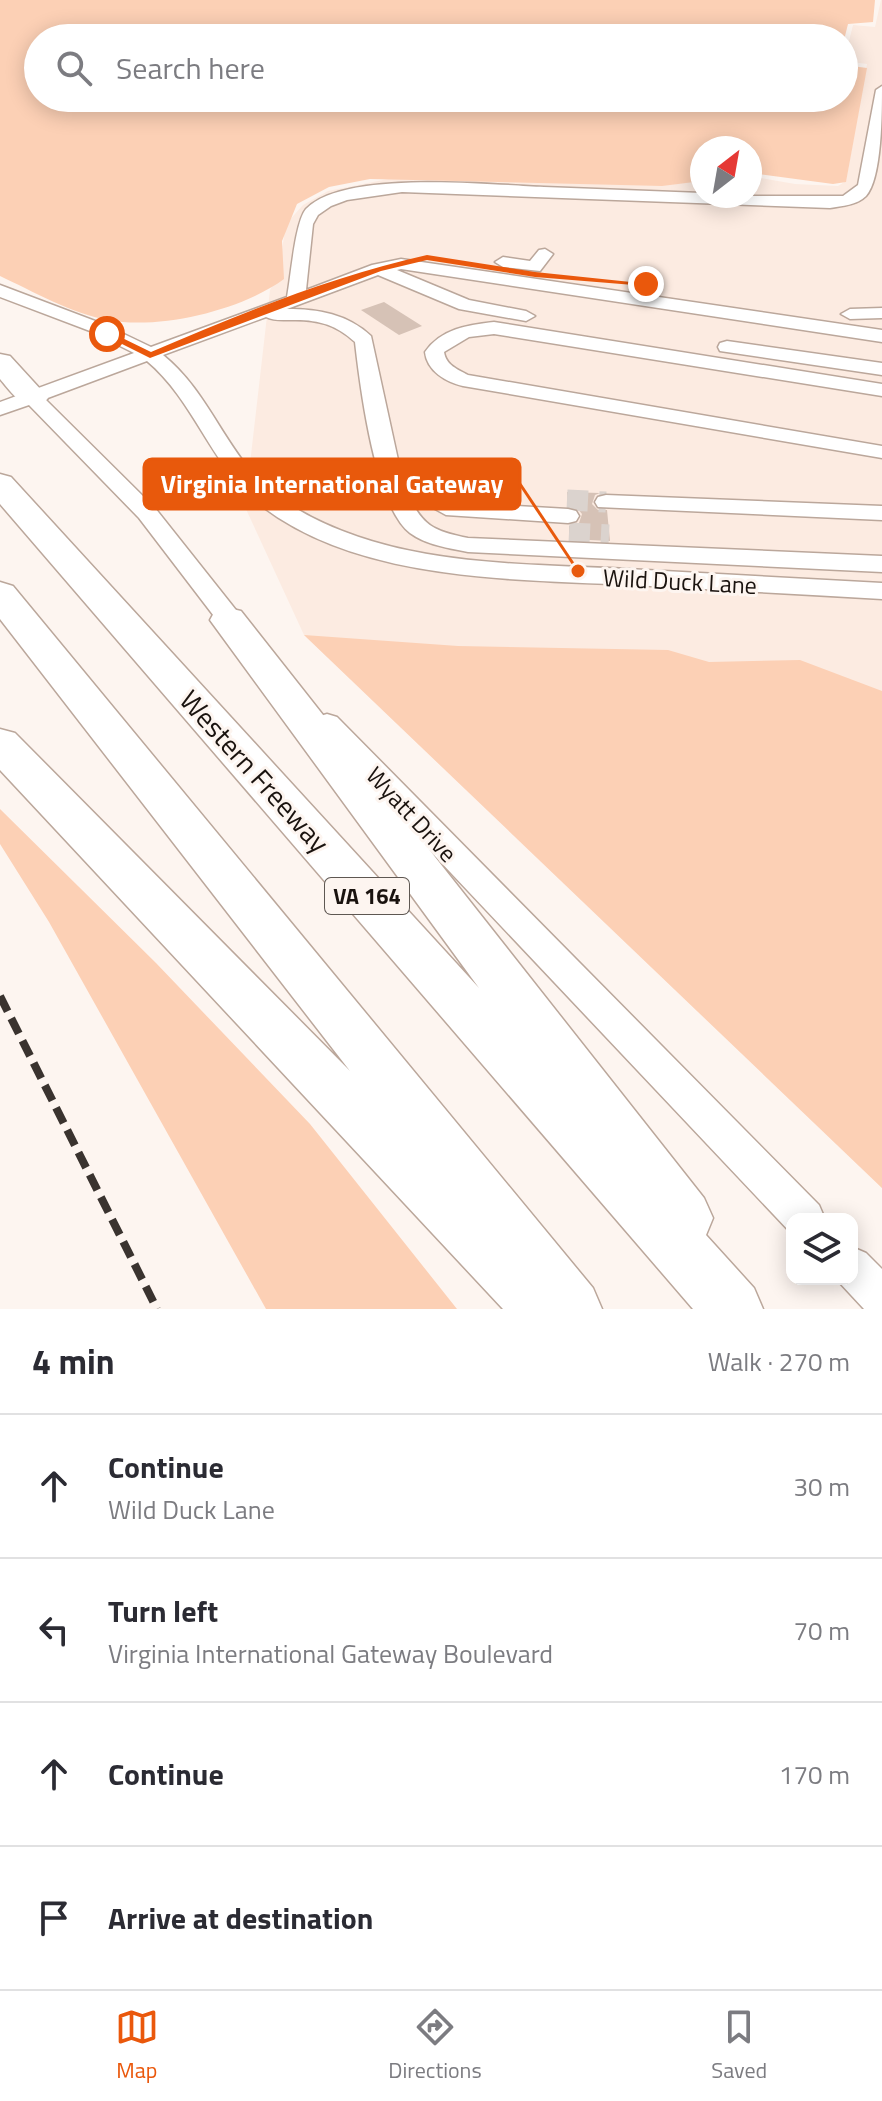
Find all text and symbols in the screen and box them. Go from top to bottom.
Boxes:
search box [24,24,858,112]
text: Search here [116,45,265,91]
icon: search [52,46,96,90]
north arrow [690,136,762,208]
route end [628,266,664,302]
route start [89,316,125,352]
callout: Virginia International Gateway [144,459,520,509]
text: Virginia International Gateway [160,464,504,503]
street label: Wild Duck Lane [602,559,758,603]
street label: Western Freeway [170,680,340,862]
street label: Wyatt Drive [358,758,466,870]
road number: VA 164 [325,878,409,914]
map controls [786,1213,858,1285]
button: layers [786,1213,858,1285]
text: 4 min [32,1335,115,1387]
text: Walk · 270 m [708,1342,850,1381]
text: Continue [108,1444,224,1490]
icon: ahead [32,1464,76,1508]
text: 30 m [793,1467,850,1506]
text: Wild Duck Lane [108,1490,275,1529]
text: Turn left [108,1588,218,1634]
icon: left [32,1608,76,1652]
text: 70 m [793,1611,850,1650]
text: Virginia International Gateway Boulevard [108,1634,553,1673]
text: Continue [108,1751,224,1797]
icon: ahead [32,1752,76,1796]
text: 170 m [779,1755,850,1794]
text: Arrive at destination [108,1895,373,1941]
icon: arrive [32,1896,76,1940]
tab: Map [115,2005,159,2087]
tab: Directions [388,2005,482,2087]
tab: Saved [711,2005,767,2087]

